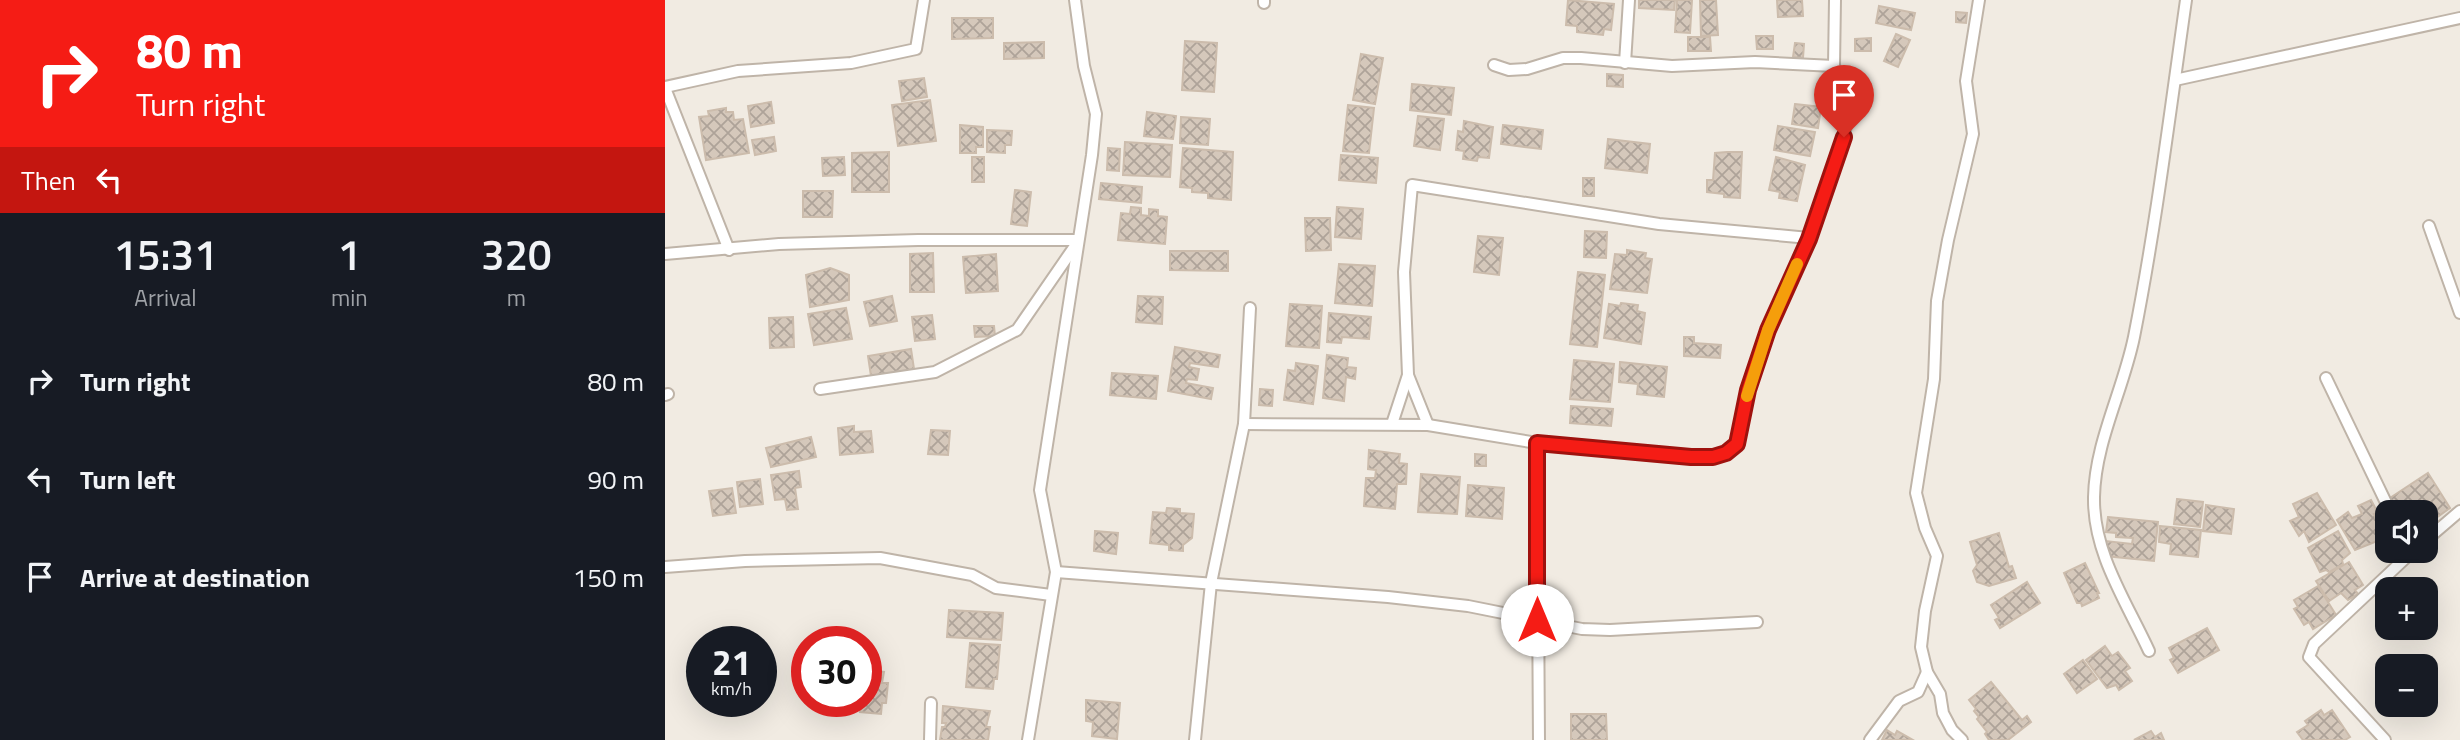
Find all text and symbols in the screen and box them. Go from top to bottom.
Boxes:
text: 80 m [136,12,243,87]
icon: right [21,28,112,119]
pin [1814,65,1874,137]
icon: arrive [1825,76,1863,114]
text: Turn right [136,80,265,128]
text: Then [21,161,76,200]
icon: left [90,161,128,199]
text: 15:31 [113,222,218,286]
text: 1 [338,222,361,286]
text: 320 [481,222,552,286]
text: Arrival [134,280,197,315]
text: min [331,280,368,315]
text: m [507,280,526,315]
icon: right [21,362,59,400]
text: Turn right [80,362,191,401]
text: 80 m [587,362,644,401]
icon: left [21,460,59,498]
text: Turn left [80,460,175,499]
text: 90 m [587,460,644,499]
map controls [2375,500,2438,717]
button: sound [2375,500,2438,563]
icon: arrive [21,558,59,596]
text: Arrive at destination [80,558,310,597]
text: 150 m [573,558,644,597]
button: + [2375,577,2438,640]
position arrow [1500,583,1574,657]
speed limit sign: 30 [791,626,882,717]
text: 21 [712,635,751,689]
button: − [2375,654,2438,717]
text: km/h [711,675,752,702]

